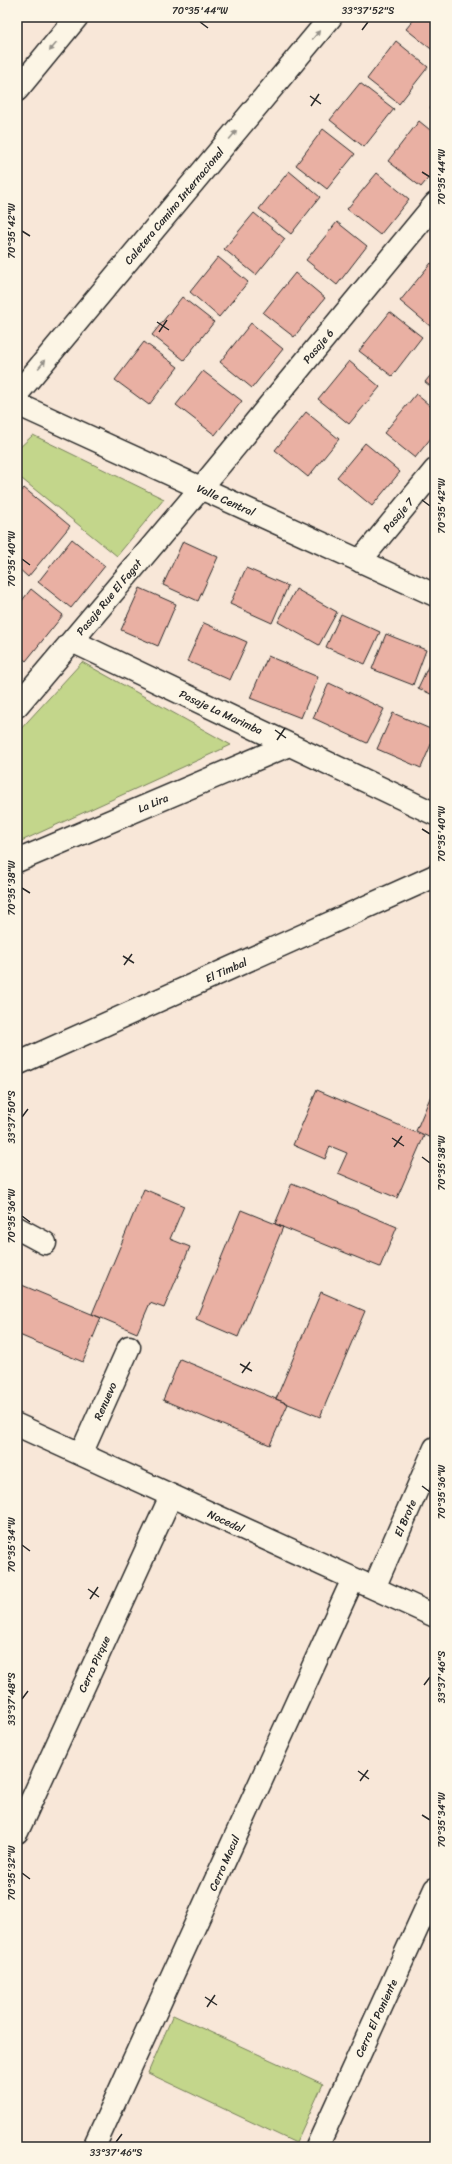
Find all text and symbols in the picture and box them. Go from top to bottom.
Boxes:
text: 70°35'44"W [172,2,228,20]
text: 33°37'52"S [342,2,395,20]
one-way arrow [311,30,320,41]
one-way arrow [48,42,57,52]
one-way arrow [228,130,237,141]
street label: Caletera Camino Internacional [120,143,230,269]
text: 70°35'44"W [433,149,451,205]
text: 70°35'42"W [3,203,21,259]
street label: Pasaje 6 [298,325,339,368]
one-way arrow [38,359,47,370]
text: 70°35'42"W [433,478,451,534]
street label: Valle Central [194,479,259,522]
street label: Pasaje 7 [378,493,419,537]
text: 70°35'40"W [3,531,21,587]
street label: Pasaje Rue El Fagot [72,554,147,640]
street label: Pasaje La Marimba [176,685,266,740]
street label: La Lira [135,788,172,818]
text: 70°35'40"W [433,806,451,862]
text: 70°35'38"W [3,860,21,916]
street label: El Timbal [202,952,251,988]
text: 33°37'50"S [3,1090,21,1144]
text: 70°35'38"W [433,1135,451,1191]
text: 70°35'36"W [3,1188,21,1243]
street label: Renuevo [89,1379,122,1423]
text: 70°35'36"W [433,1464,451,1519]
street label: El Brote [389,1496,422,1540]
street label: Nocedal [204,1505,248,1539]
text: 70°35'34"W [3,1517,21,1573]
street label: Cerro Pirque [73,1632,116,1696]
text: 33°37'46"S [433,1650,451,1703]
text: 33°37'48"S [3,1672,21,1725]
text: 70°35'34"W [433,1792,451,1848]
street label: Cerro Macul [204,1831,246,1894]
text: 70°35'32"W [3,1845,21,1900]
street label: Cerro El Poniente [350,1975,403,2061]
text: 33°37'46"S [90,2144,143,2162]

